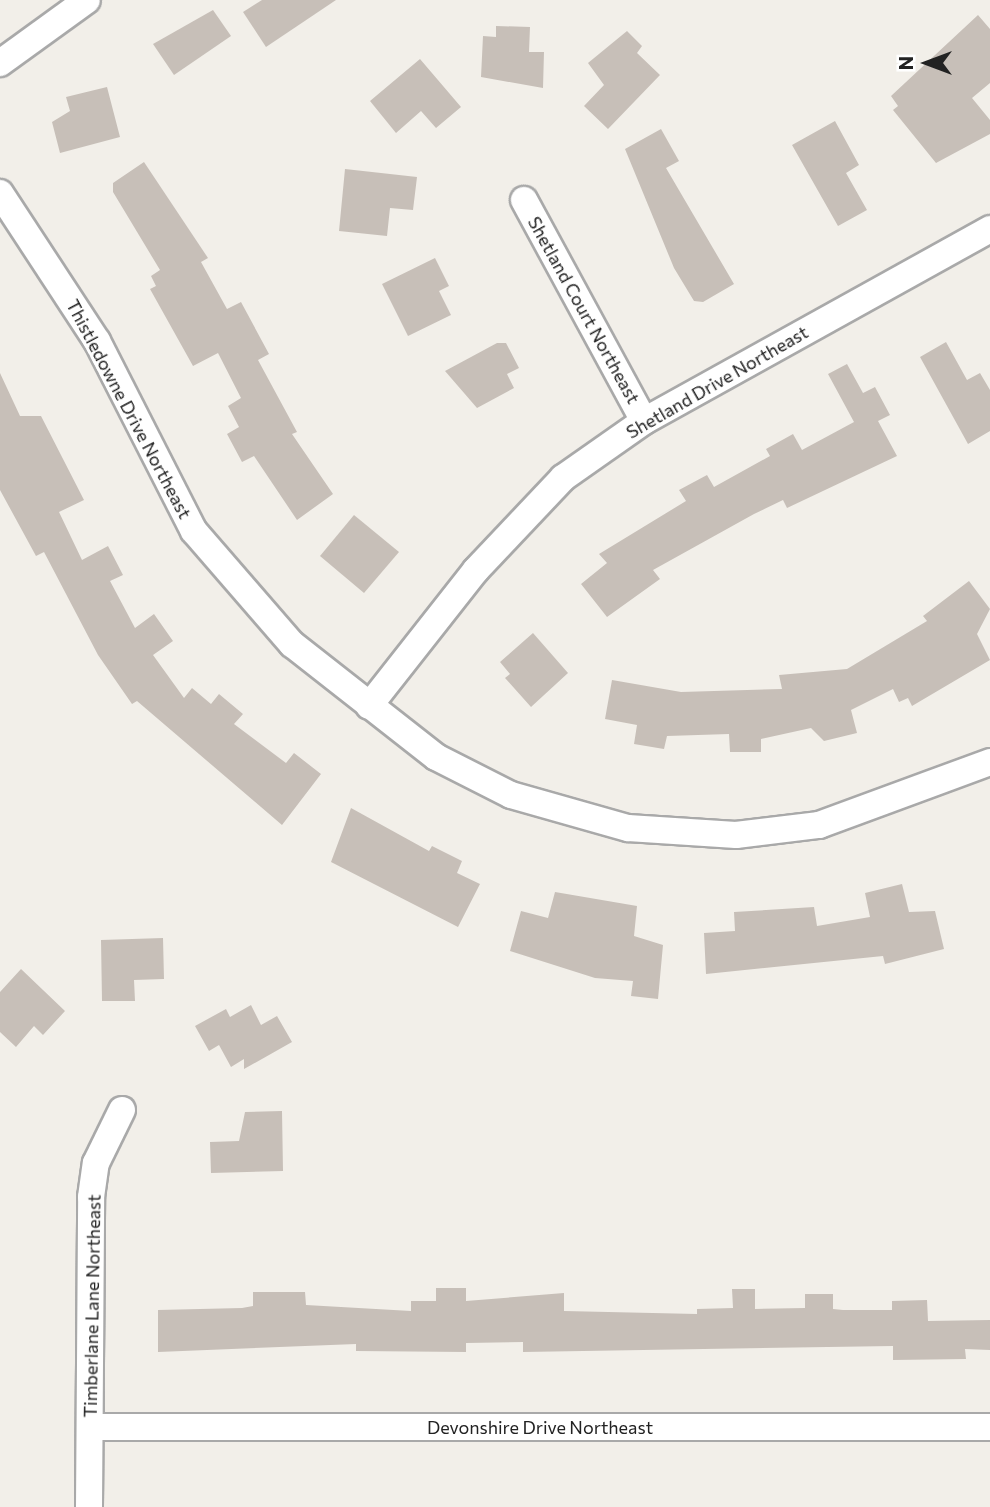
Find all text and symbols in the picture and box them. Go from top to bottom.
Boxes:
north arrow [892,28,962,98]
text: N [894,56,917,70]
street label: Shetland Court Northeast [524,213,644,407]
street label: Thistledowne Drive Northeast [62,296,196,522]
street label: Shetland Drive Northeast [622,321,812,443]
street label: Timberlane Lane Northeast [79,1194,105,1418]
street label: Devonshire Drive Northeast [427,1416,653,1438]

